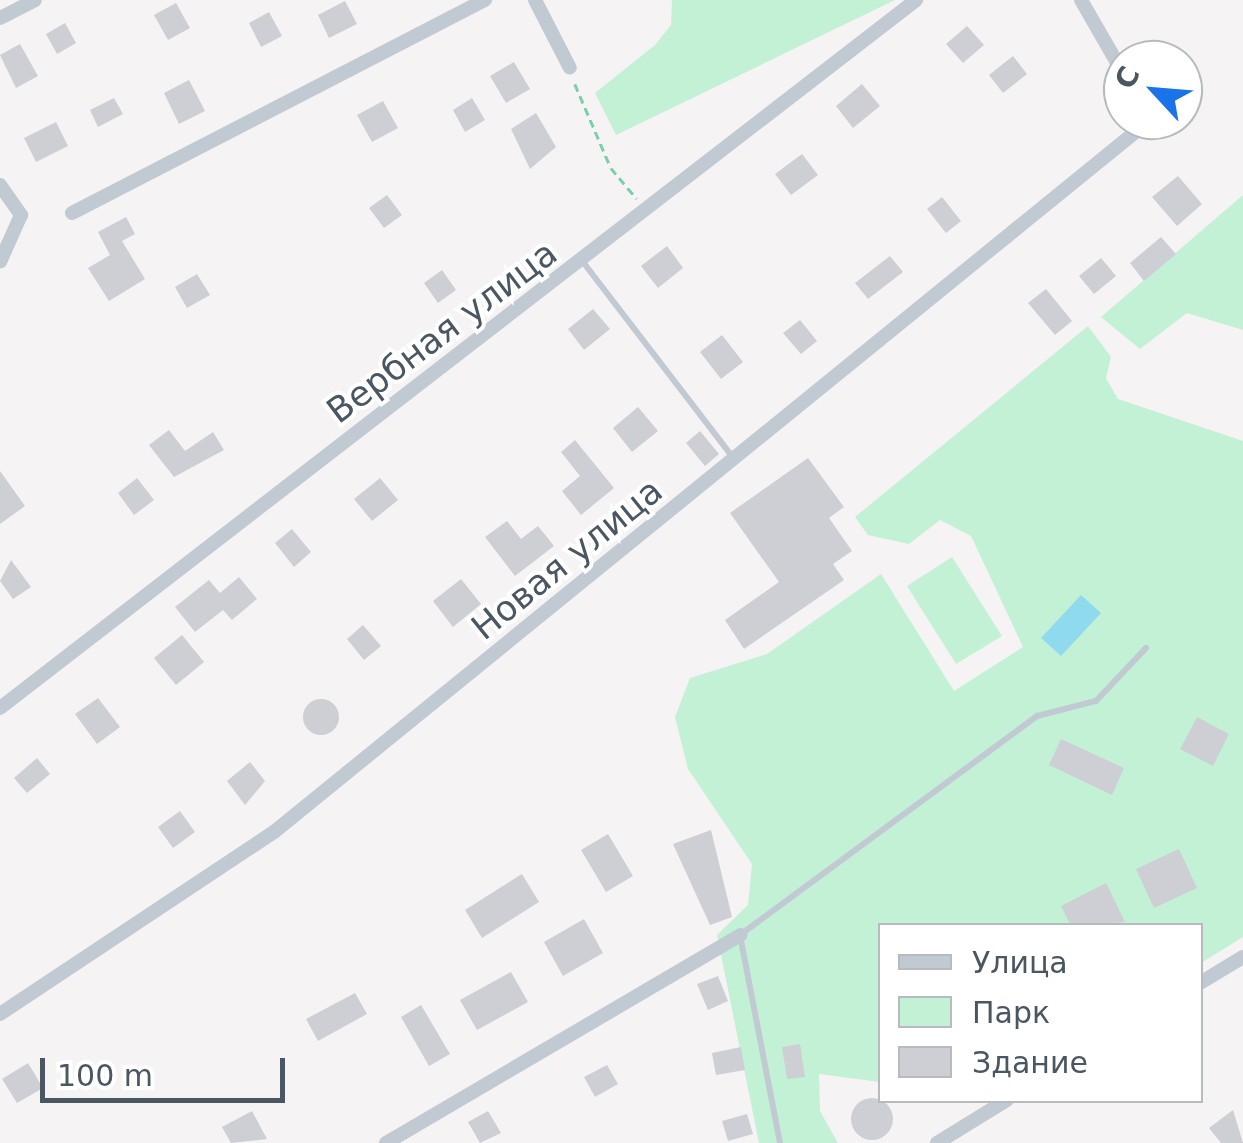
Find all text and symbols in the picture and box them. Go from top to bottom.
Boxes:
north arrow [1103,40,1203,140]
text: С [1108,61,1147,94]
street label: Вербная улица [319,232,565,432]
street label: Новая улица [463,469,671,649]
legend [878,923,1203,1103]
text: Улица [972,945,1068,980]
text: Парк [972,995,1050,1030]
scale bar [45,1038,290,1100]
text: Здание [972,1045,1088,1080]
text: 100 m [57,1058,153,1093]

